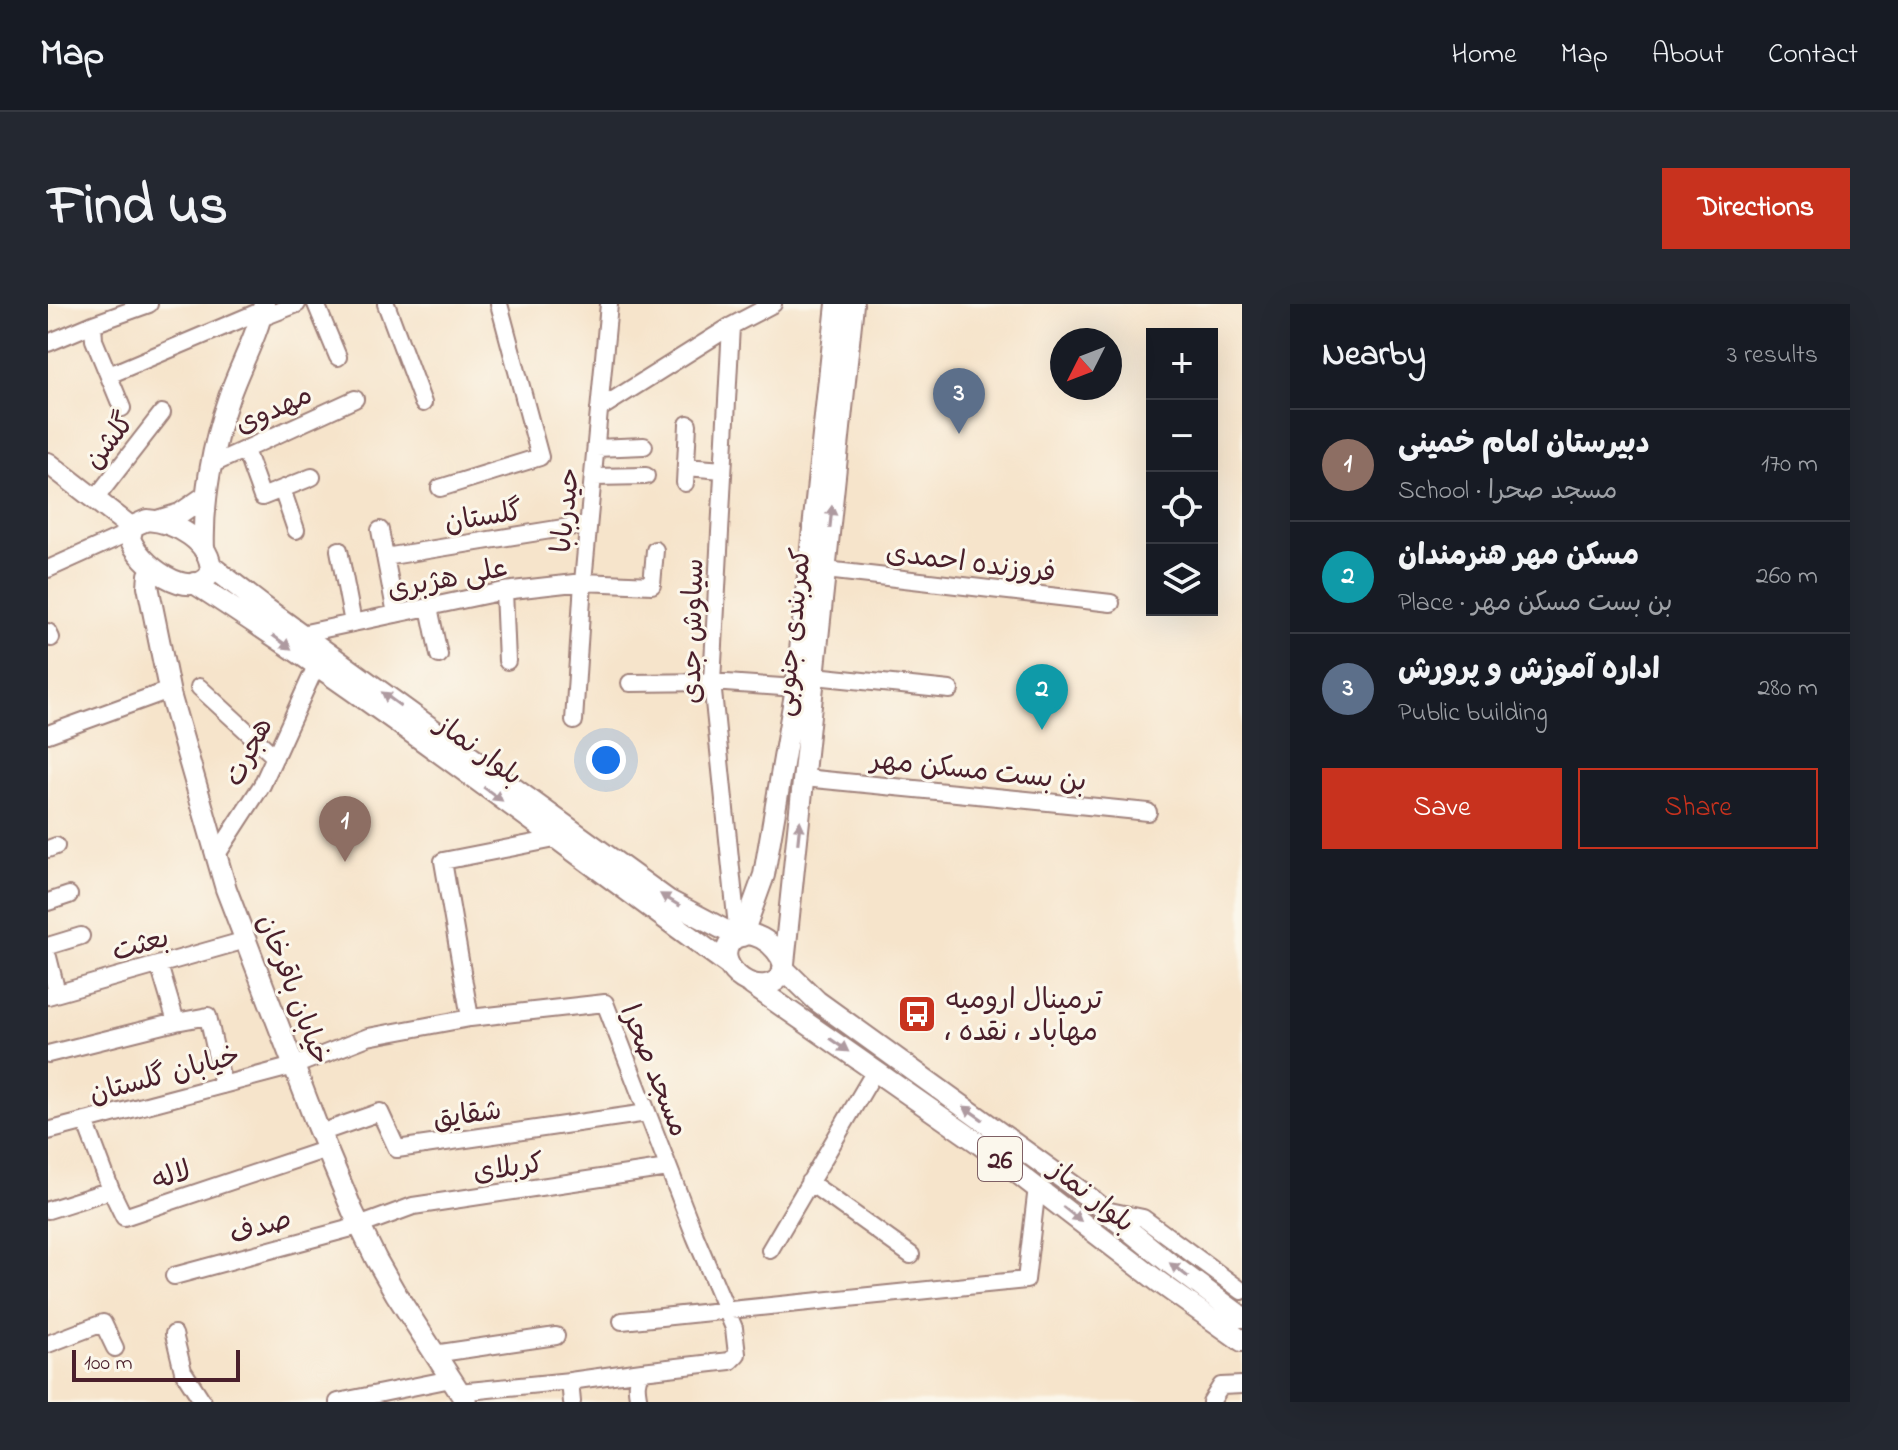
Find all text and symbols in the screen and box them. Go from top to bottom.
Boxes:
text: Map [40,27,104,83]
text: Home [1451,35,1517,76]
text: Map [1561,35,1608,76]
text: About [1652,35,1724,76]
text: Contact [1768,35,1858,76]
text: Find us [48,168,228,249]
button: Directions [1662,168,1850,249]
north arrow [1050,328,1122,400]
map controls [1146,328,1218,616]
button: + [1146,328,1218,400]
text: Nearby [1322,331,1426,381]
text: 3 results [1727,337,1818,375]
pin: 3 [933,368,985,434]
street label: مهدوی [229,376,320,446]
button: − [1146,400,1218,472]
street label: گلشن [75,405,146,479]
text: دبیرستان امام خمینی [1398,423,1650,467]
text: 1 [1344,446,1352,484]
text: 170 m [1761,446,1818,484]
street label: حیدربابا [543,466,592,555]
button: locate [1146,472,1218,544]
text: School · مسجد صحرا [1398,473,1617,511]
street label: گلستان [442,492,525,545]
one-way arrow [825,504,838,529]
street label: فروزنده احمدی [883,534,1058,595]
text: مسکن مهر هنرمندان [1398,535,1639,579]
button: layers [1146,544,1218,616]
street label: کمربندی جنوبی [765,546,824,719]
street label: علی هژبری [384,549,511,612]
street label: سیاوش جدی [673,558,716,704]
text: 2 [1342,558,1354,596]
text: 260 m [1756,558,1818,596]
text: Place · بن بست مسکن مهر [1398,585,1673,623]
one-way arrow [272,634,293,649]
text: اداره آموزش و پرورش [1398,649,1660,693]
pin: 2 [1016,664,1068,730]
text: 3 [1343,670,1353,708]
text: 280 m [1757,670,1818,708]
one-way arrow [381,691,401,707]
text: Public building [1398,695,1548,733]
street label: بلوار نماز [424,705,530,797]
street label: هجرت [215,711,285,794]
your location [586,740,626,780]
street label: بن بست مسکن مهر [867,741,1088,804]
button: Save [1322,768,1562,849]
button: Share [1578,768,1818,849]
one-way arrow [483,786,504,801]
pin: 1 [319,796,371,862]
one-way arrow [792,819,805,844]
one-way arrow [659,893,681,907]
street label: خیابان باقرخان [244,909,339,1071]
street label: بعثت [107,919,174,974]
place label: ترمینال ارومیه ، مهاباد ، نقده [945,981,1103,1054]
bus stop icon: ترمینال ارومیه ، مهاباد ، نقده [896,993,938,1035]
street label: مسجد صحرا [608,999,698,1144]
street label: خیابان گلستان [85,1037,245,1116]
one-way arrow [829,1037,850,1053]
street label: شقایق [430,1091,504,1142]
one-way arrow [962,1105,983,1121]
road number: 26 [978,1137,1022,1181]
street label: کربلای [470,1144,547,1195]
street label: بلوار نماز [1038,1150,1142,1244]
street label: لاله [147,1152,197,1203]
street label: صدف [225,1200,297,1257]
one-way arrow [1062,1206,1082,1222]
one-way arrow [1169,1263,1190,1279]
scale bar [72,1346,240,1382]
text: 100 m [84,1348,133,1380]

